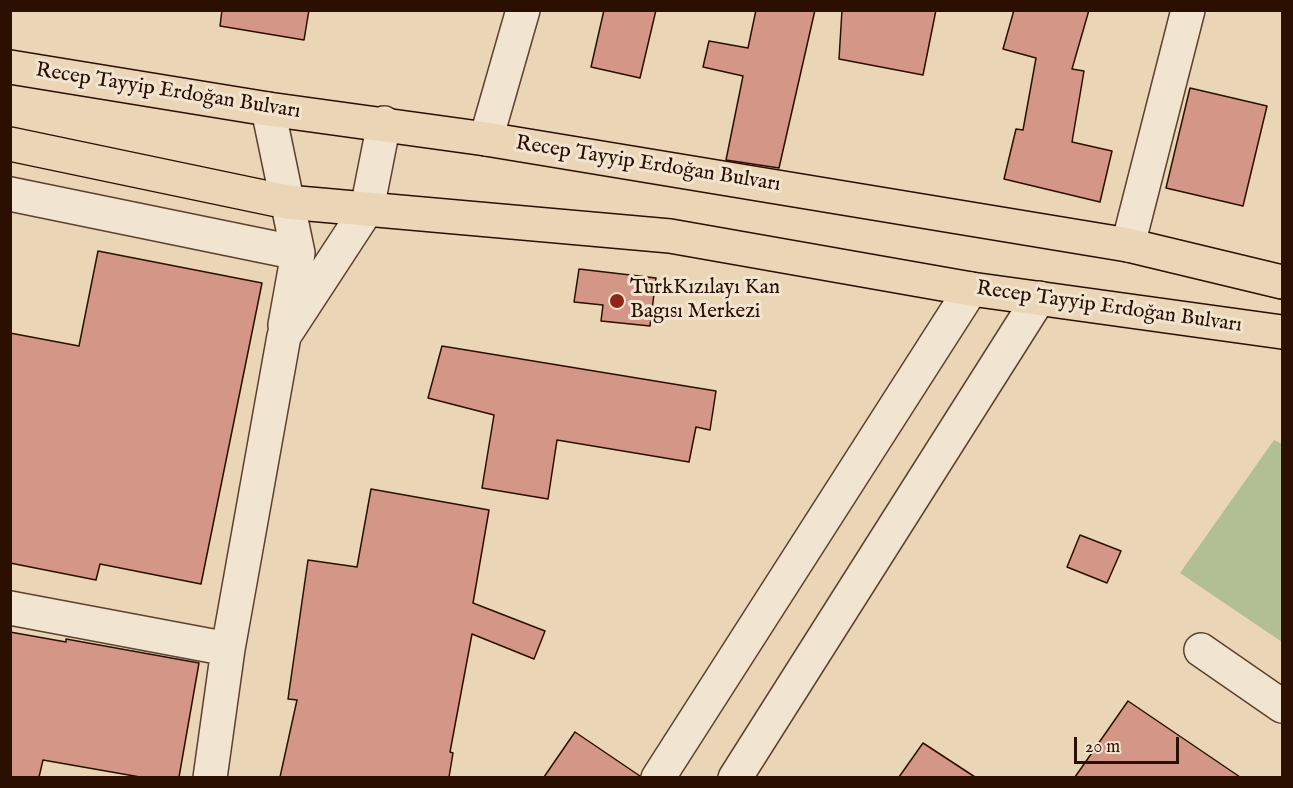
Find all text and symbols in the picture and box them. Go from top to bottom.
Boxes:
street label: Recep Tayyip Erdoğan Bulvarı [34,59,302,125]
street label: Recep Tayyip Erdoğan Bulvarı [514,132,782,198]
place label: TurkKızılayı Kan Bagısı Merkezi [630,276,780,326]
street label: Recep Tayyip Erdoğan Bulvarı [975,277,1243,339]
marker: TurkKızılayı Kan Bagısı Merkezi [608,292,626,310]
scale bar [1077,725,1182,763]
text: 20 m [1085,736,1120,759]

